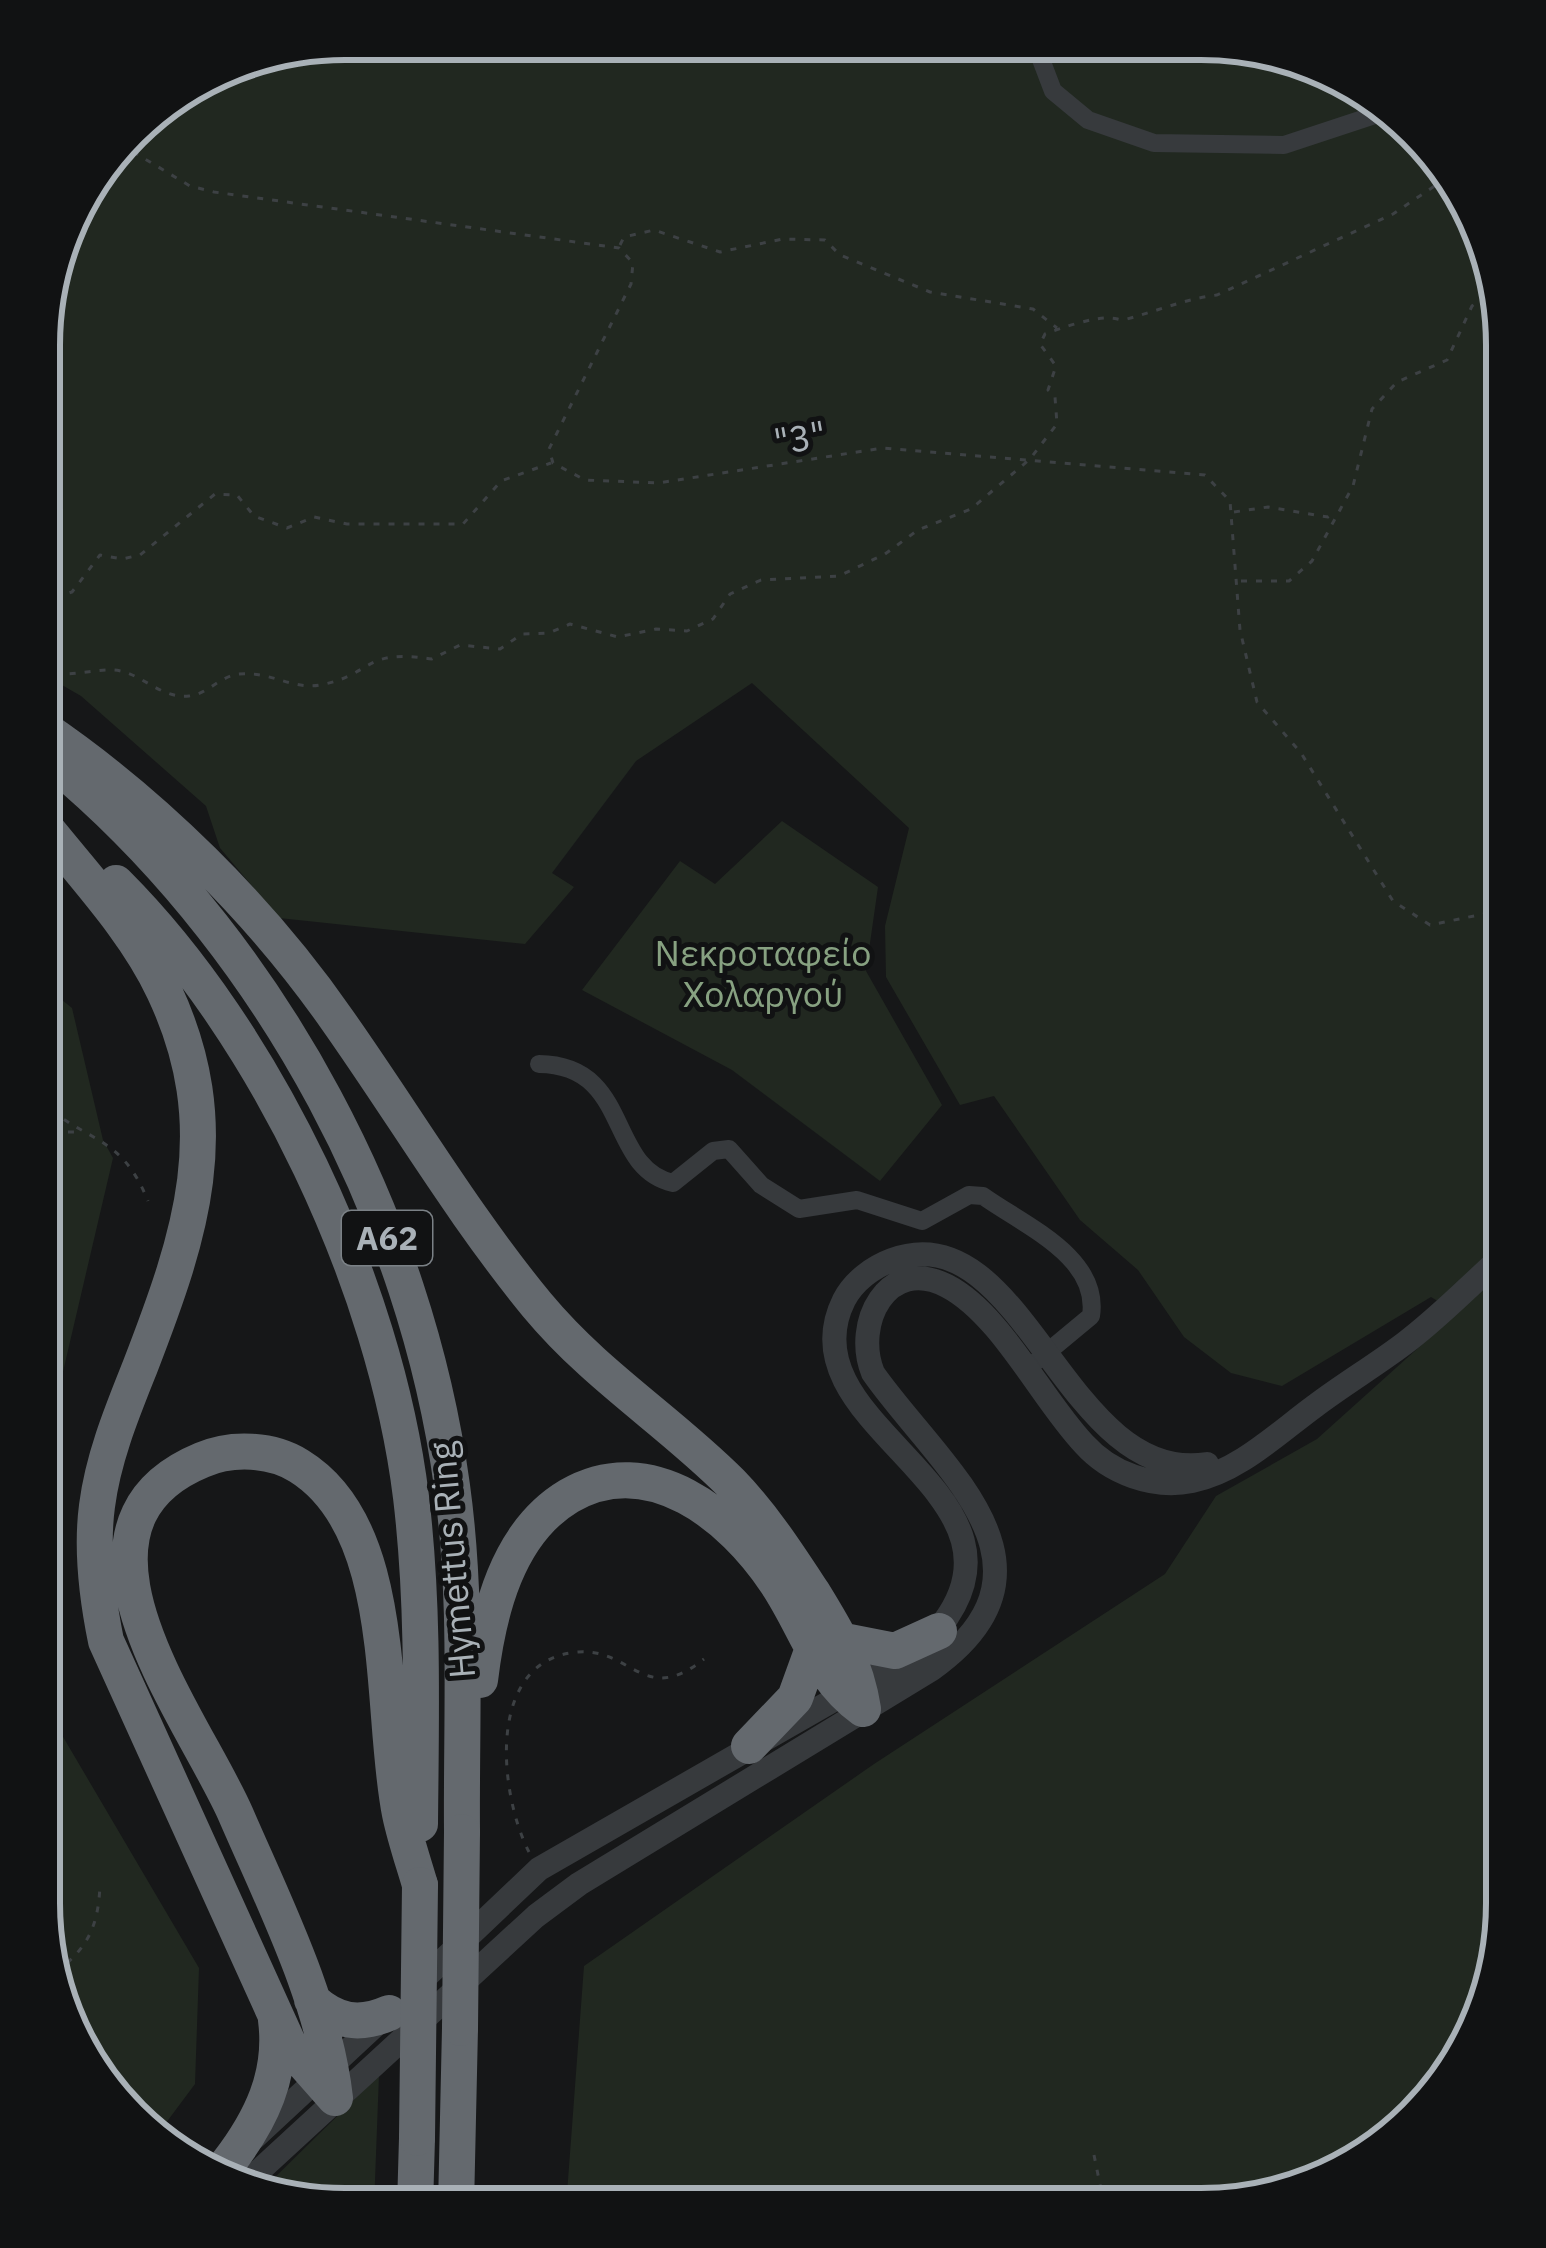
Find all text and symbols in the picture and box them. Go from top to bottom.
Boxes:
street label: "3" [770,410,829,465]
park label: Νεκροταφείο Χολαργού [654,929,872,1017]
road number: Α62 [342,1211,432,1265]
street label: Hymettus Ring [418,1440,485,1680]

